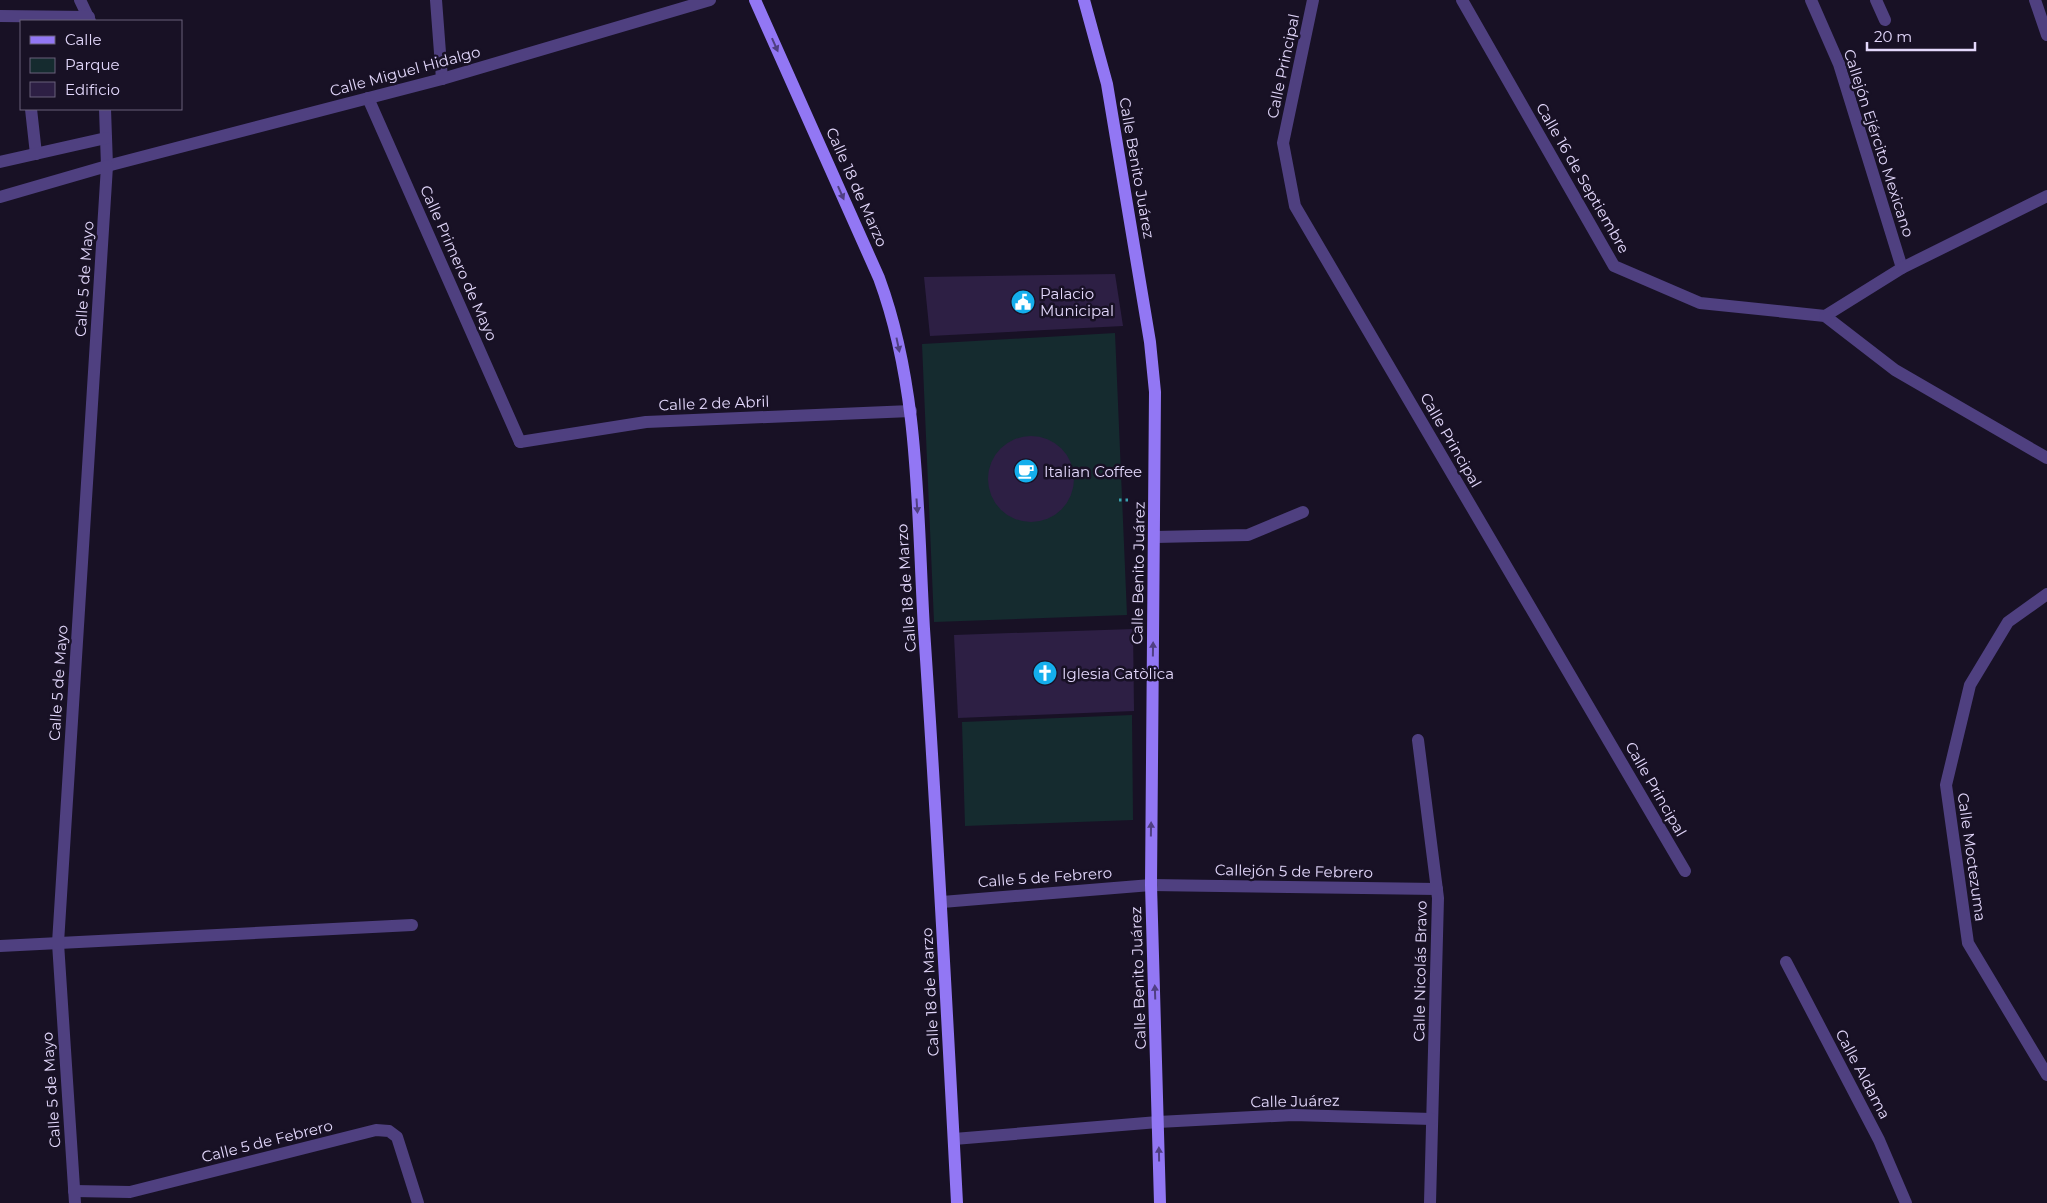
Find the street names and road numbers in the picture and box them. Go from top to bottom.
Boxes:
street label: Calle Principal [1263,12,1303,120]
street label: Calle Miguel Hidalgo [328,42,482,100]
street label: Callejón Ejército Mexicano [1840,47,1918,239]
street label: Calle Benito Juárez [1115,96,1159,240]
street label: Calle 16 de Septiembre [1532,99,1634,257]
street label: Calle 18 de Marzo [822,124,892,250]
street label: Calle Primero de Mayo [416,182,502,344]
street label: Calle 5 de Mayo [70,220,98,338]
street label: Calle Principal [1416,389,1486,491]
street label: Calle 2 de Abril [658,392,770,414]
street label: Calle Benito Juárez [1127,501,1149,645]
street label: Calle 18 de Marzo [892,523,920,653]
street label: Calle 5 de Mayo [44,624,72,742]
street label: Calle Principal [1621,738,1691,840]
street label: Calle Moctezuma [1954,791,1990,923]
street label: Callejón 5 de Febrero [1215,860,1373,882]
street label: Calle 5 de Febrero [977,863,1113,891]
street label: Calle Nicolás Bravo [1409,900,1431,1042]
street label: Calle Benito Juárez [1126,906,1150,1050]
street label: Calle 18 de Marzo [917,927,943,1057]
street label: Calle Aldama [1831,1026,1895,1122]
street label: Calle 5 de Mayo [37,1031,65,1149]
street label: Calle Juárez [1250,1091,1340,1111]
street label: Calle 5 de Febrero [199,1116,335,1166]

